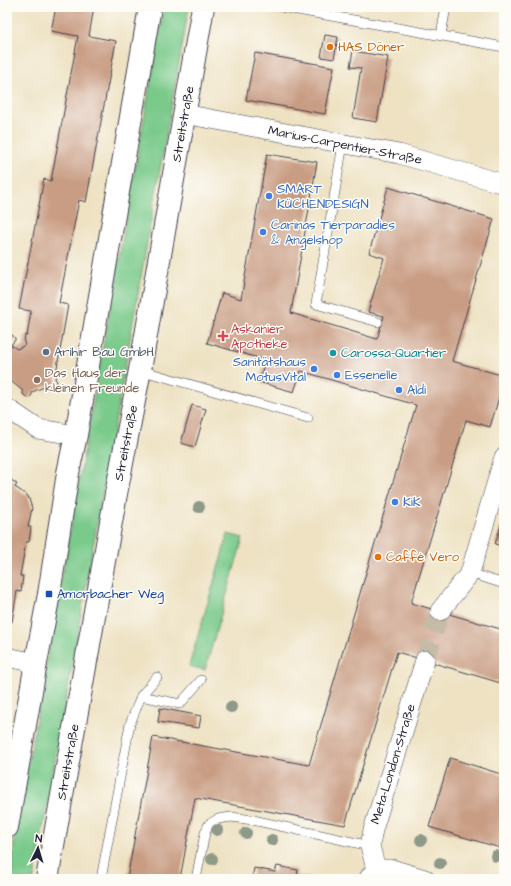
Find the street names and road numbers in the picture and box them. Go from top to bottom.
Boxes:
street label: Streitstraße [167,85,199,163]
street label: Marius-Carpentier-Straße [266,121,424,169]
street label: Streitstraße [110,404,142,482]
street label: Meta-London-Straße [366,702,420,826]
street label: Streitstraße [52,723,84,801]

